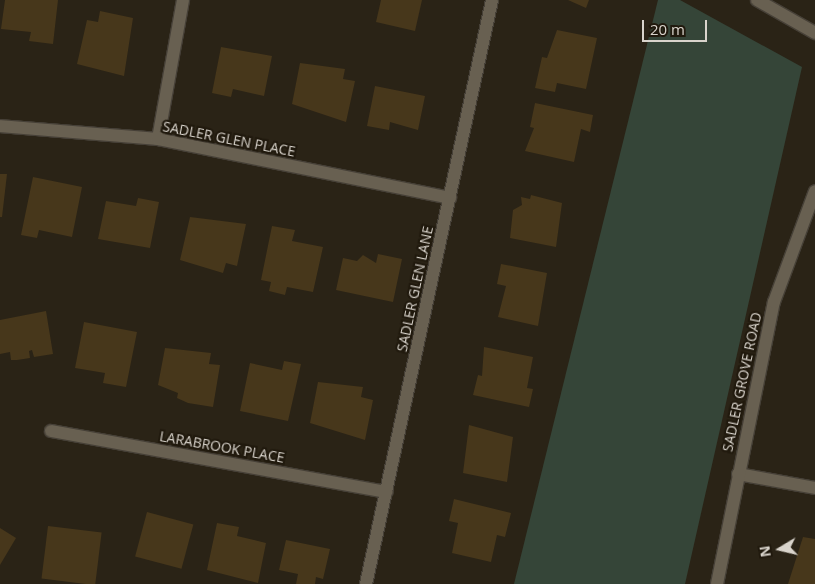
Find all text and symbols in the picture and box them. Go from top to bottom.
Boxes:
scale bar [645,10,710,42]
text: 20 m [650,19,685,39]
street label: SADLER GLEN PLACE [161,118,297,160]
street label: SADLER GLEN LANE [393,225,437,353]
street label: SADLER GROVE ROAD [719,311,765,453]
street label: LARABROOK PLACE [158,428,286,466]
north arrow [755,524,805,574]
text: N [754,544,775,559]

